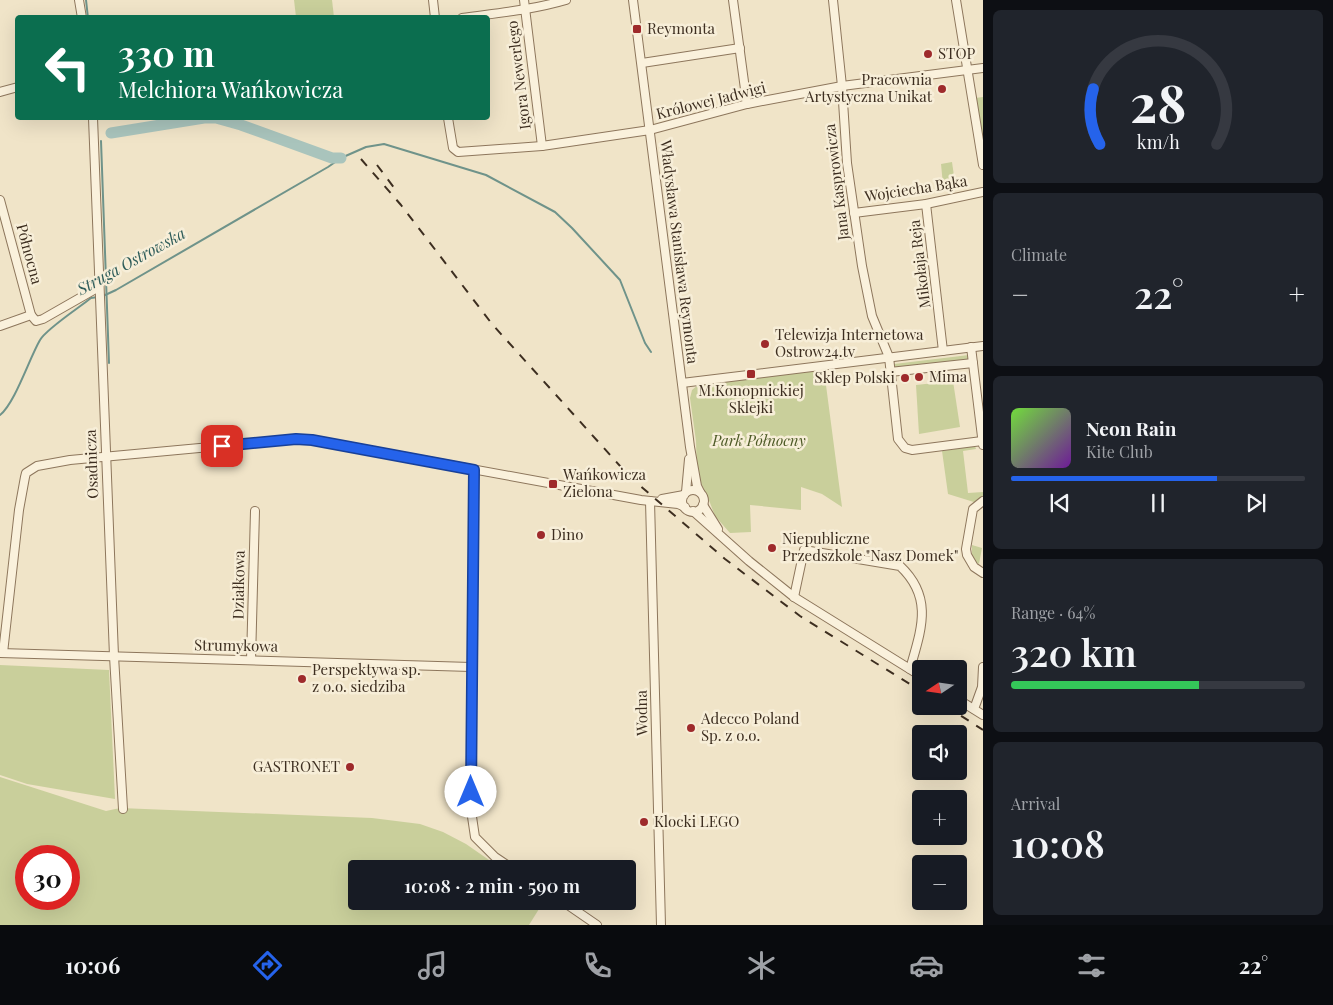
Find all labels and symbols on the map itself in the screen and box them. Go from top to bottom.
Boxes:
place label: Reymonta [647,18,716,38]
street label: Igora Newerlego [501,20,535,131]
marker: Reymonta [631,23,643,35]
place label: STOP [938,43,975,63]
marker: STOP [922,48,934,60]
place label: Pracownia Artystyczna Unikat [804,69,933,106]
street label: Królowej Jadwigi [654,77,768,123]
marker: Pracownia Artystyczna Unikat [936,83,948,95]
street label: Jana Kasprowicza [819,122,853,242]
street label: Władysława Stanisława Reymonta [656,138,704,365]
street label: Wojciecha Bąka [862,170,969,206]
street label: Mikołaja Reja [904,218,934,309]
street label: Północna [12,221,48,287]
water label: Struga Ostrowska [72,222,189,300]
place label: Telewizja Internetowa Ostrow24.tv [775,324,924,361]
marker: Telewizja Internetowa Ostrow24.tv [759,338,771,350]
place label: Mima [929,366,968,386]
place label: Sklep Polski [815,367,896,387]
marker: M.Konopnickiej Sklejki [745,368,757,380]
marker: Mima [913,371,925,383]
marker: Sklep Polski [899,372,911,384]
place label: M.Konopnickiej Sklejki [698,380,804,417]
pin [201,425,243,467]
street label: Osadnicza [80,429,102,499]
park label: Park Północny [711,430,806,450]
place label: Wańkowicza Zielona [562,464,647,501]
marker: Wańkowicza Zielona [547,478,559,490]
place label: Dino [551,524,583,544]
place label: Niepubliczne Przedszkole "Nasz Domek" [782,528,958,565]
marker: Dino [535,529,547,541]
marker: Niepubliczne Przedszkole "Nasz Domek" [766,542,778,554]
street label: Działkowa [227,550,249,620]
street label: Strumykowa [194,634,279,656]
place label: Perspektywa sp. z o.o. siedziba [312,659,421,696]
north arrow [912,660,968,715]
marker: Perspektywa sp. z o.o. siedziba [296,673,308,685]
street label: Wodna [631,689,651,737]
place label: Adecco Poland Sp. z o.o. [700,708,800,745]
marker: Adecco Poland Sp. z o.o. [685,722,697,734]
place label: GASTRONET [253,756,340,776]
marker: GASTRONET [344,761,356,773]
position arrow [444,765,496,817]
place label: Klocki LEGO [654,811,739,831]
marker: Klocki LEGO [638,816,650,828]
speed limit sign: 30 [15,845,80,910]

